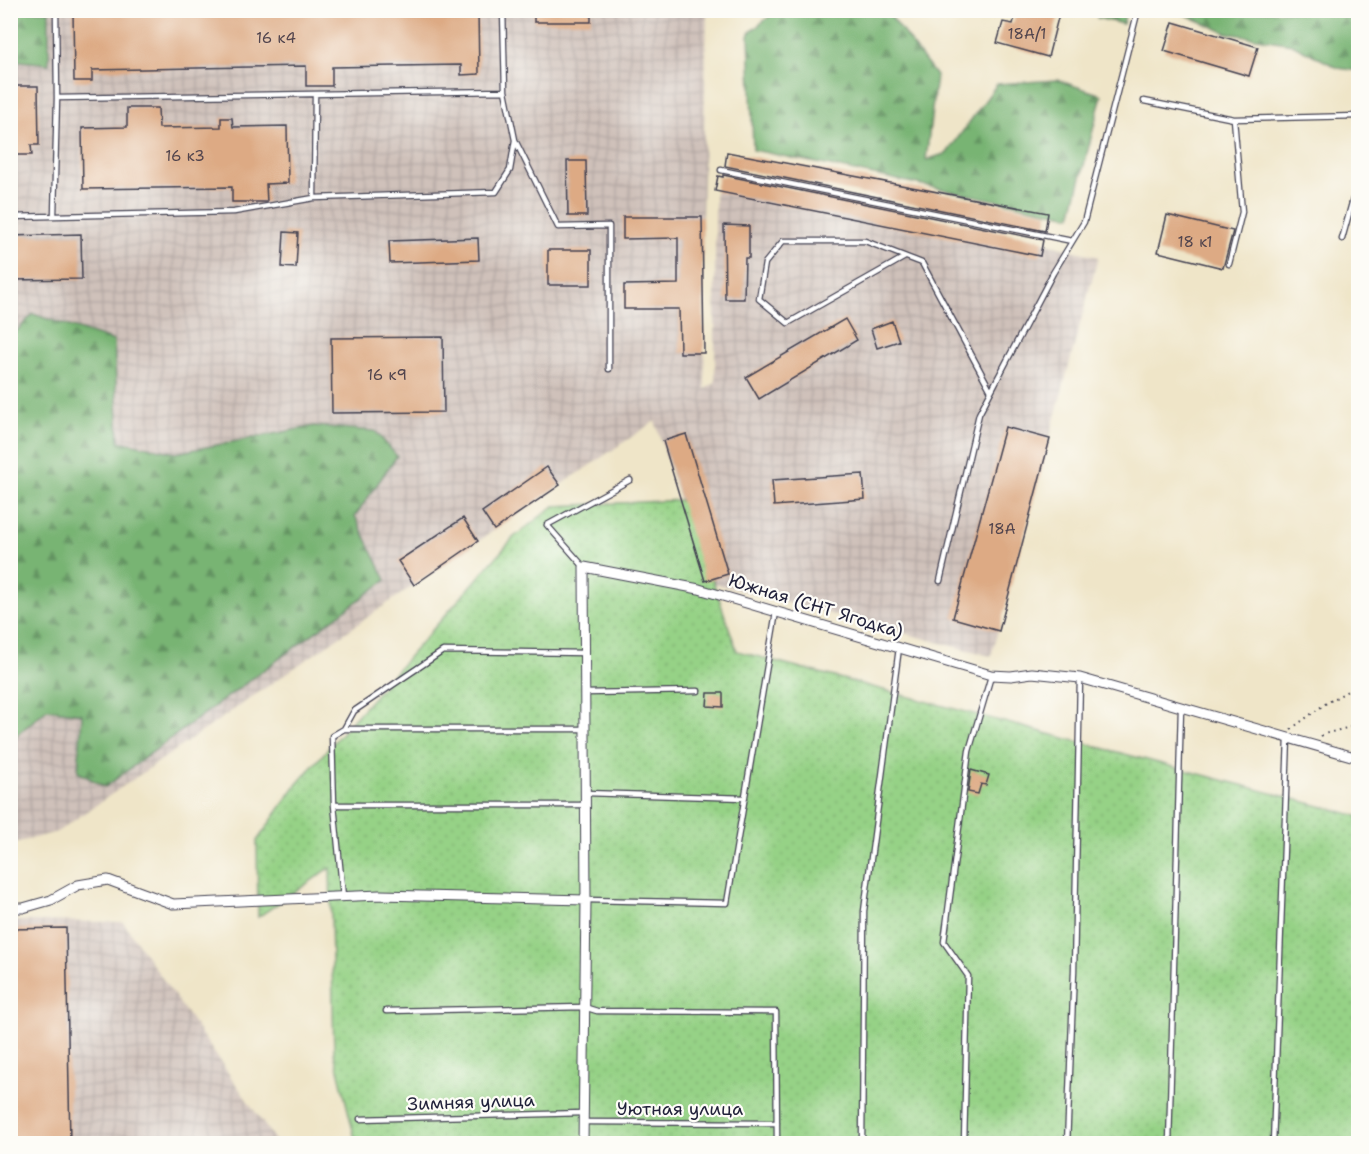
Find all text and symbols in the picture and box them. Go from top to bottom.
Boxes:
house number: 18А/1 [1008,24,1046,44]
house number: 16 к4 [256,28,296,48]
house number: 16 к3 [165,146,205,166]
house number: 18 к1 [1177,232,1213,252]
house number: 16 к9 [367,365,407,385]
house number: 18А [988,519,1016,539]
street label: Южная (СНТ Ягодка) [726,568,906,644]
street label: Зимняя улица [407,1088,535,1116]
street label: Уютная улица [617,1097,743,1121]

